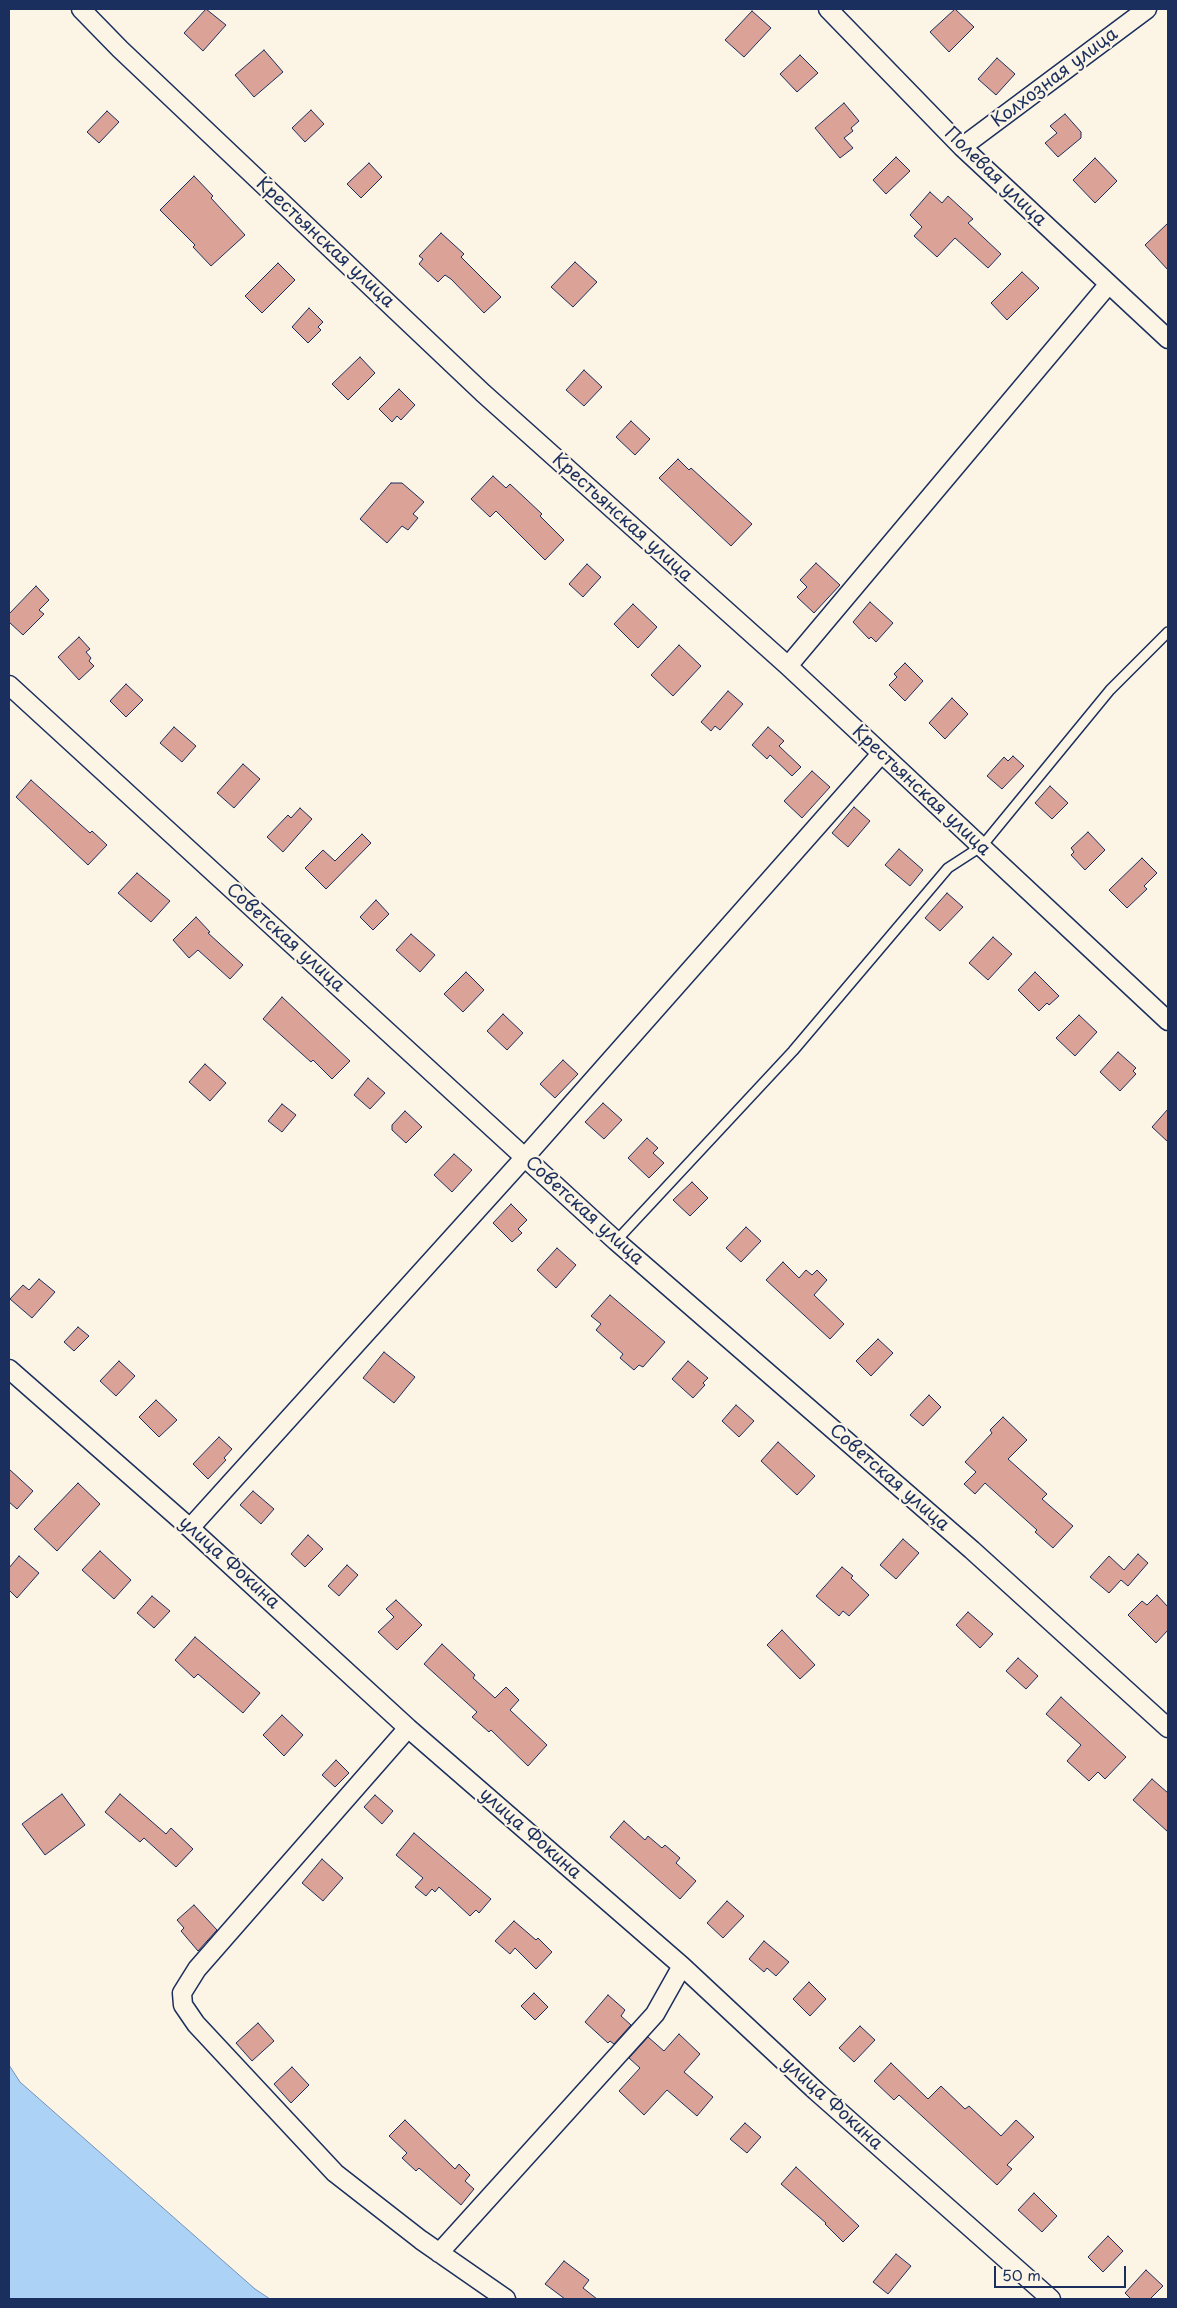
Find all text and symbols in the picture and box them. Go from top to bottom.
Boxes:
street label: Колхозная улица [988,24,1122,132]
street label: Полевая улица [939,123,1051,231]
street label: Крестьянская улица [251,173,399,313]
street label: Крестьянская улица [547,449,697,587]
street label: Крестьянская улица [847,721,995,861]
street label: Советская улица [221,879,349,997]
street label: Советская улица [520,1152,648,1270]
street label: Советская улица [825,1420,953,1536]
street label: улица Фокина [174,1512,284,1614]
street label: улица Фокина [475,1784,585,1884]
street label: улица Фокина [777,2053,887,2155]
scale bar [997,2256,1130,2288]
text: 50 m [1002,2263,1041,2286]

